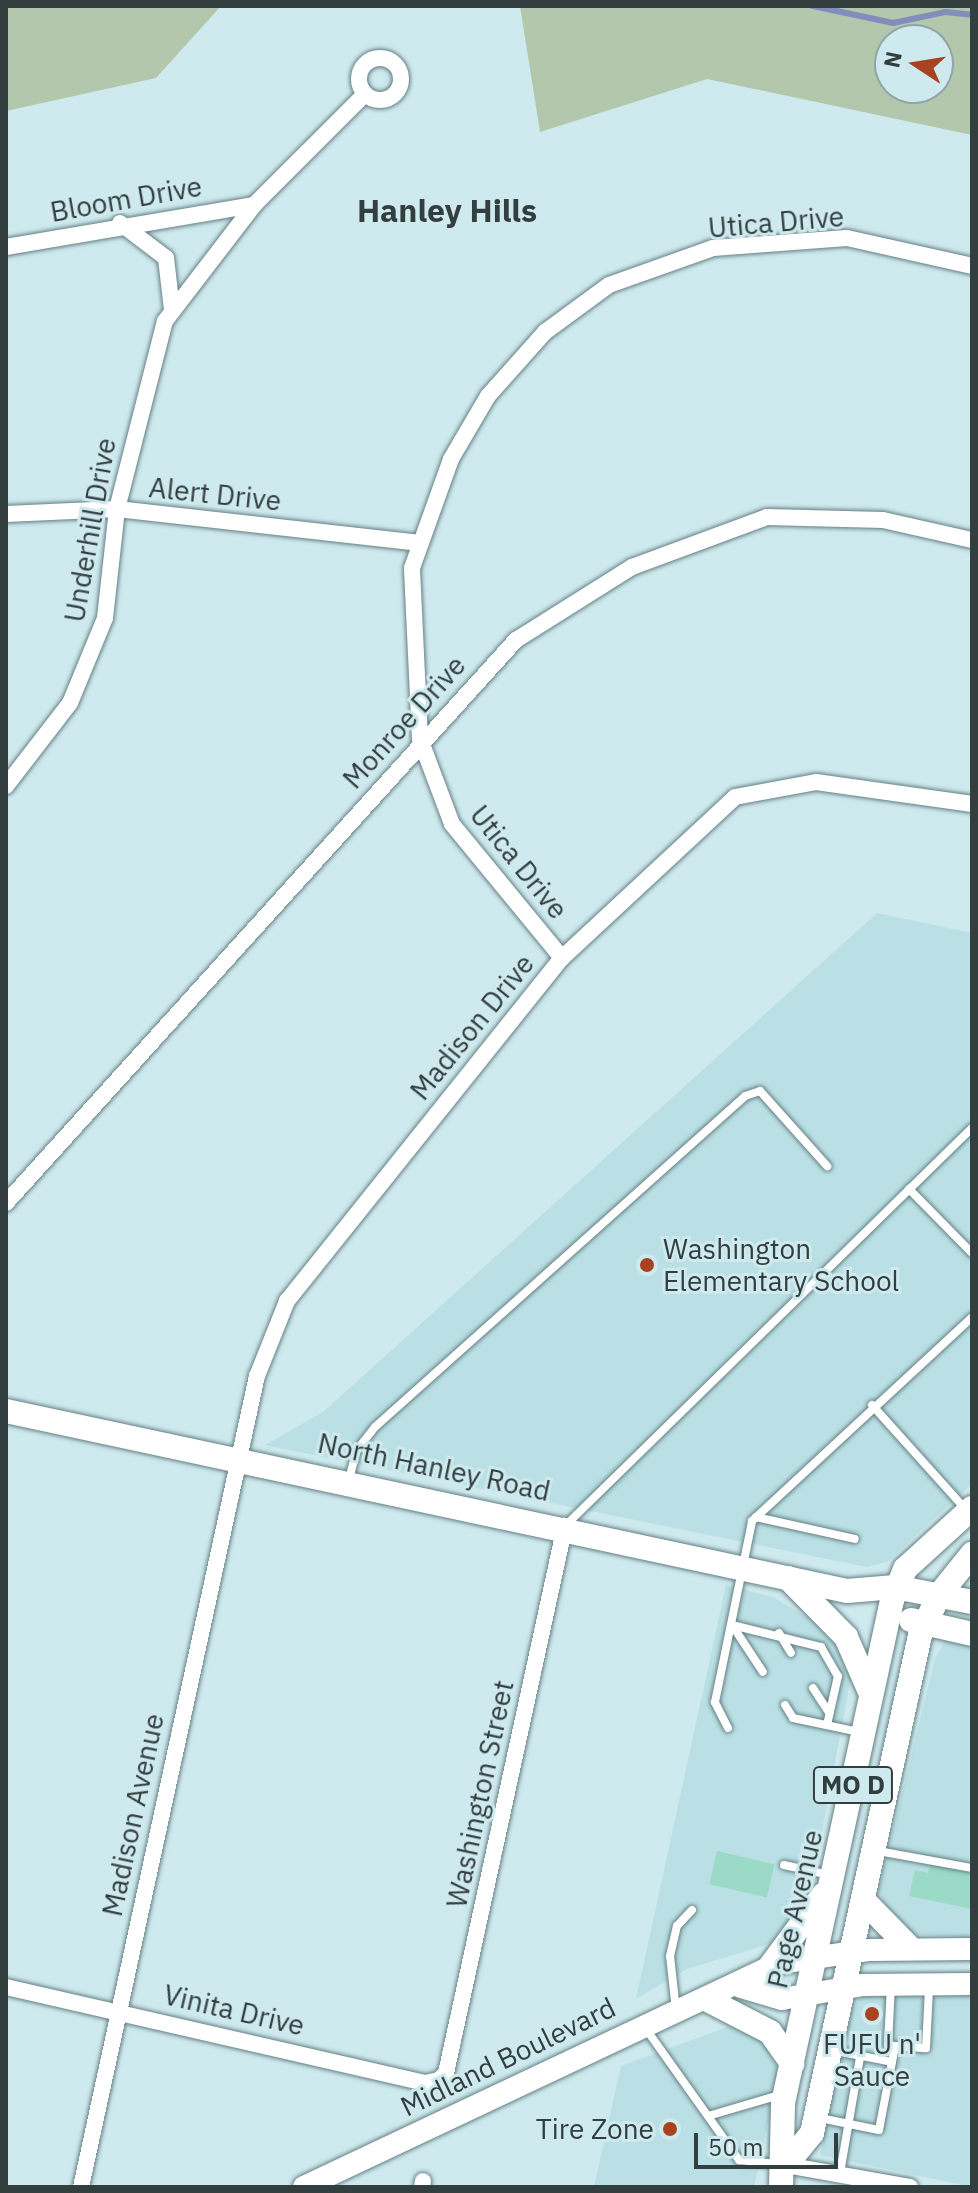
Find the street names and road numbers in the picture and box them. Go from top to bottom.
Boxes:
street label: Bloom Drive [48,169,204,229]
street label: Utica Drive [707,199,845,245]
street label: Underhill Drive [57,435,123,625]
street label: Alert Drive [147,470,283,518]
street label: Monroe Drive [336,649,472,795]
street label: Utica Drive [463,798,575,926]
street label: Madison Drive [403,947,541,1107]
street label: North Hanley Road [315,1426,553,1508]
street label: Washington Street [439,1677,521,1911]
street label: Madison Avenue [95,1711,171,1919]
road number: MO D [811,1763,895,1807]
street label: Page Avenue [760,1826,830,1992]
street label: Vinita Drive [160,1978,308,2042]
street label: Midland Boulevard [395,1990,621,2124]

